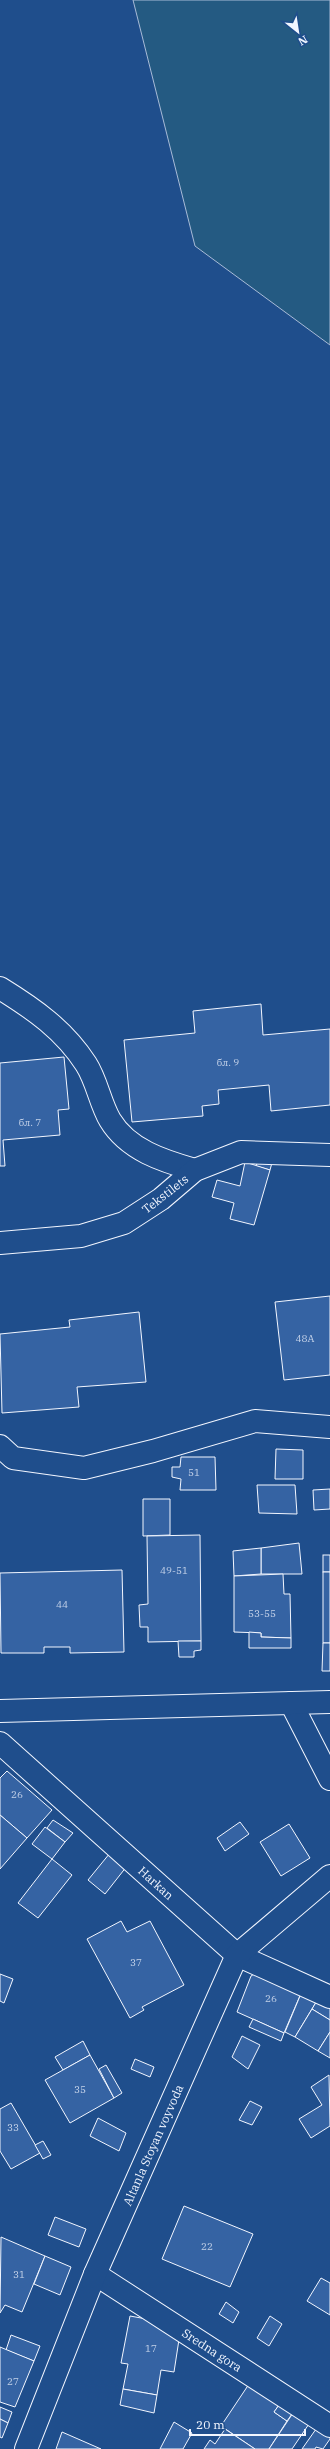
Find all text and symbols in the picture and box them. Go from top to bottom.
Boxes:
north arrow [278,12,318,52]
text: N [295,32,310,49]
house number: бл. 9 [217,1056,239,1069]
house number: бл. 7 [19,1116,41,1129]
street label: Tekstilets [139,1171,191,1217]
house number: 48А [296,1332,315,1345]
house number: 51 [188,1466,200,1479]
house number: 49-51 [160,1564,188,1577]
house number: 44 [56,1598,68,1611]
house number: 53-55 [248,1607,276,1620]
house number: 26 [11,1788,23,1801]
street label: Harkan [135,1863,177,1903]
house number: 37 [130,1956,142,1969]
house number: 26 [265,1992,277,2005]
street label: Altanla Stoyan voyvoda [119,2082,187,2208]
house number: 35 [74,2083,86,2096]
house number: 33 [7,2121,19,2134]
house number: 22 [201,2240,213,2253]
house number: 31 [13,2268,25,2281]
street label: Sredna gora [179,2325,245,2375]
house number: 17 [145,2342,157,2355]
house number: 27 [7,2375,19,2388]
scale bar [190,2411,305,2437]
text: 20 m [196,2417,225,2432]

